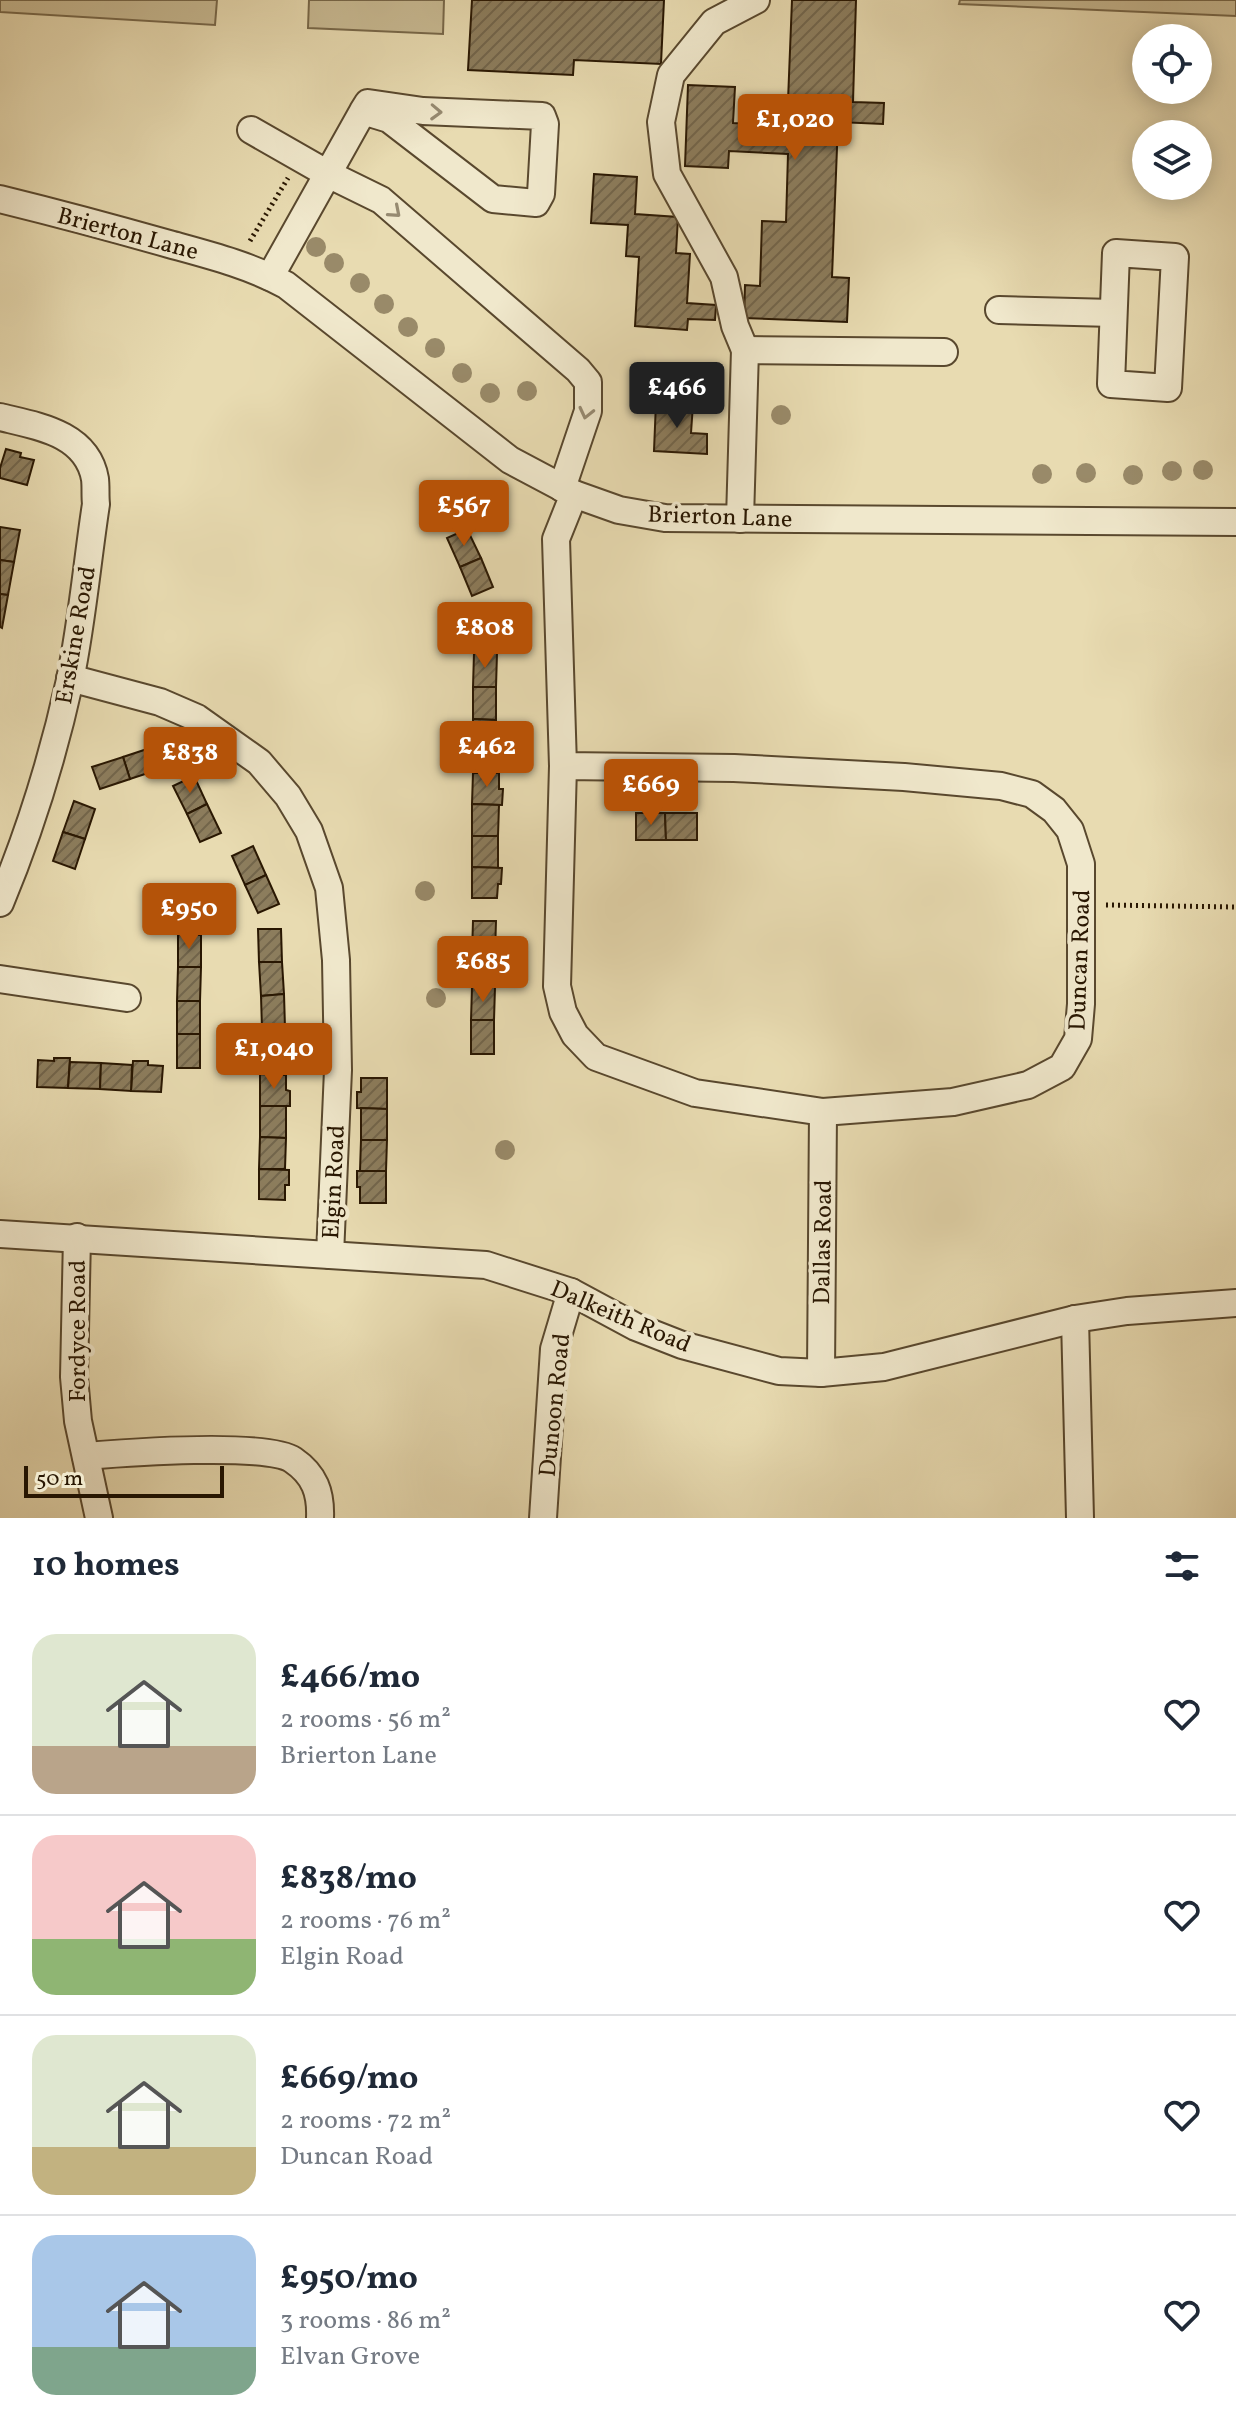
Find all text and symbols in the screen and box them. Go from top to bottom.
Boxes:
map controls [1132,24,1212,200]
button: locate [1132,24,1212,104]
pin: £1,020 [730,94,860,162]
text: £1,020 [756,102,834,138]
one-way arrow [430,103,443,120]
button: layers [1132,120,1212,200]
street label: Brierton Lane [53,200,202,270]
one-way arrow [386,202,401,217]
pin: £466 [630,362,724,430]
text: £466 [647,370,707,406]
one-way arrow [578,405,595,419]
pin: £567 [417,480,511,548]
text: £567 [437,488,491,524]
street label: Brierton Lane [647,498,793,538]
street label: Erskine Road [48,564,106,707]
pin: £808 [438,602,532,670]
text: £808 [455,610,515,646]
pin: £462 [440,721,534,789]
pin: £838 [143,727,237,795]
text: £462 [458,729,516,765]
text: £838 [162,735,218,771]
pin: £669 [604,759,698,827]
text: £669 [622,767,680,803]
pin: £950 [142,883,236,951]
street label: Duncan Road [1062,889,1100,1031]
text: £950 [160,891,218,927]
pin: £685 [436,936,530,1004]
text: £685 [455,944,511,980]
pin: £1,040 [209,1023,339,1091]
text: £1,040 [234,1031,314,1067]
street label: Elgin Road [315,1124,355,1240]
street label: Dallas Road [806,1179,842,1305]
street label: Fordyce Road [62,1260,96,1402]
street label: Dalkeith Road [545,1273,696,1363]
street label: Dunoon Road [532,1332,580,1479]
scale bar [24,1462,224,1498]
text: 50 m [36,1464,83,1495]
text: 10 homes [32,1543,180,1590]
icon: filters [1160,1544,1204,1588]
text: £466/mo [280,1655,420,1702]
icon: home [96,1666,192,1762]
icon: heart [1160,1692,1204,1736]
text: 2 rooms · 56 m² [280,1702,451,1738]
text: Brierton Lane [280,1738,437,1774]
text: £838/mo [280,1856,417,1903]
icon: home [96,1867,192,1963]
icon: heart [1160,1893,1204,1937]
text: 2 rooms · 76 m² [280,1903,451,1939]
text: Elgin Road [280,1939,404,1975]
text: £669/mo [280,2056,419,2103]
icon: home [96,2067,192,2163]
icon: heart [1160,2093,1204,2137]
text: 2 rooms · 72 m² [280,2103,451,2139]
text: Duncan Road [280,2139,433,2175]
text: £950/mo [280,2256,418,2303]
icon: home [96,2267,192,2363]
icon: heart [1160,2293,1204,2337]
text: 3 rooms · 86 m² [280,2303,451,2339]
text: Elvan Grove [280,2339,420,2375]

